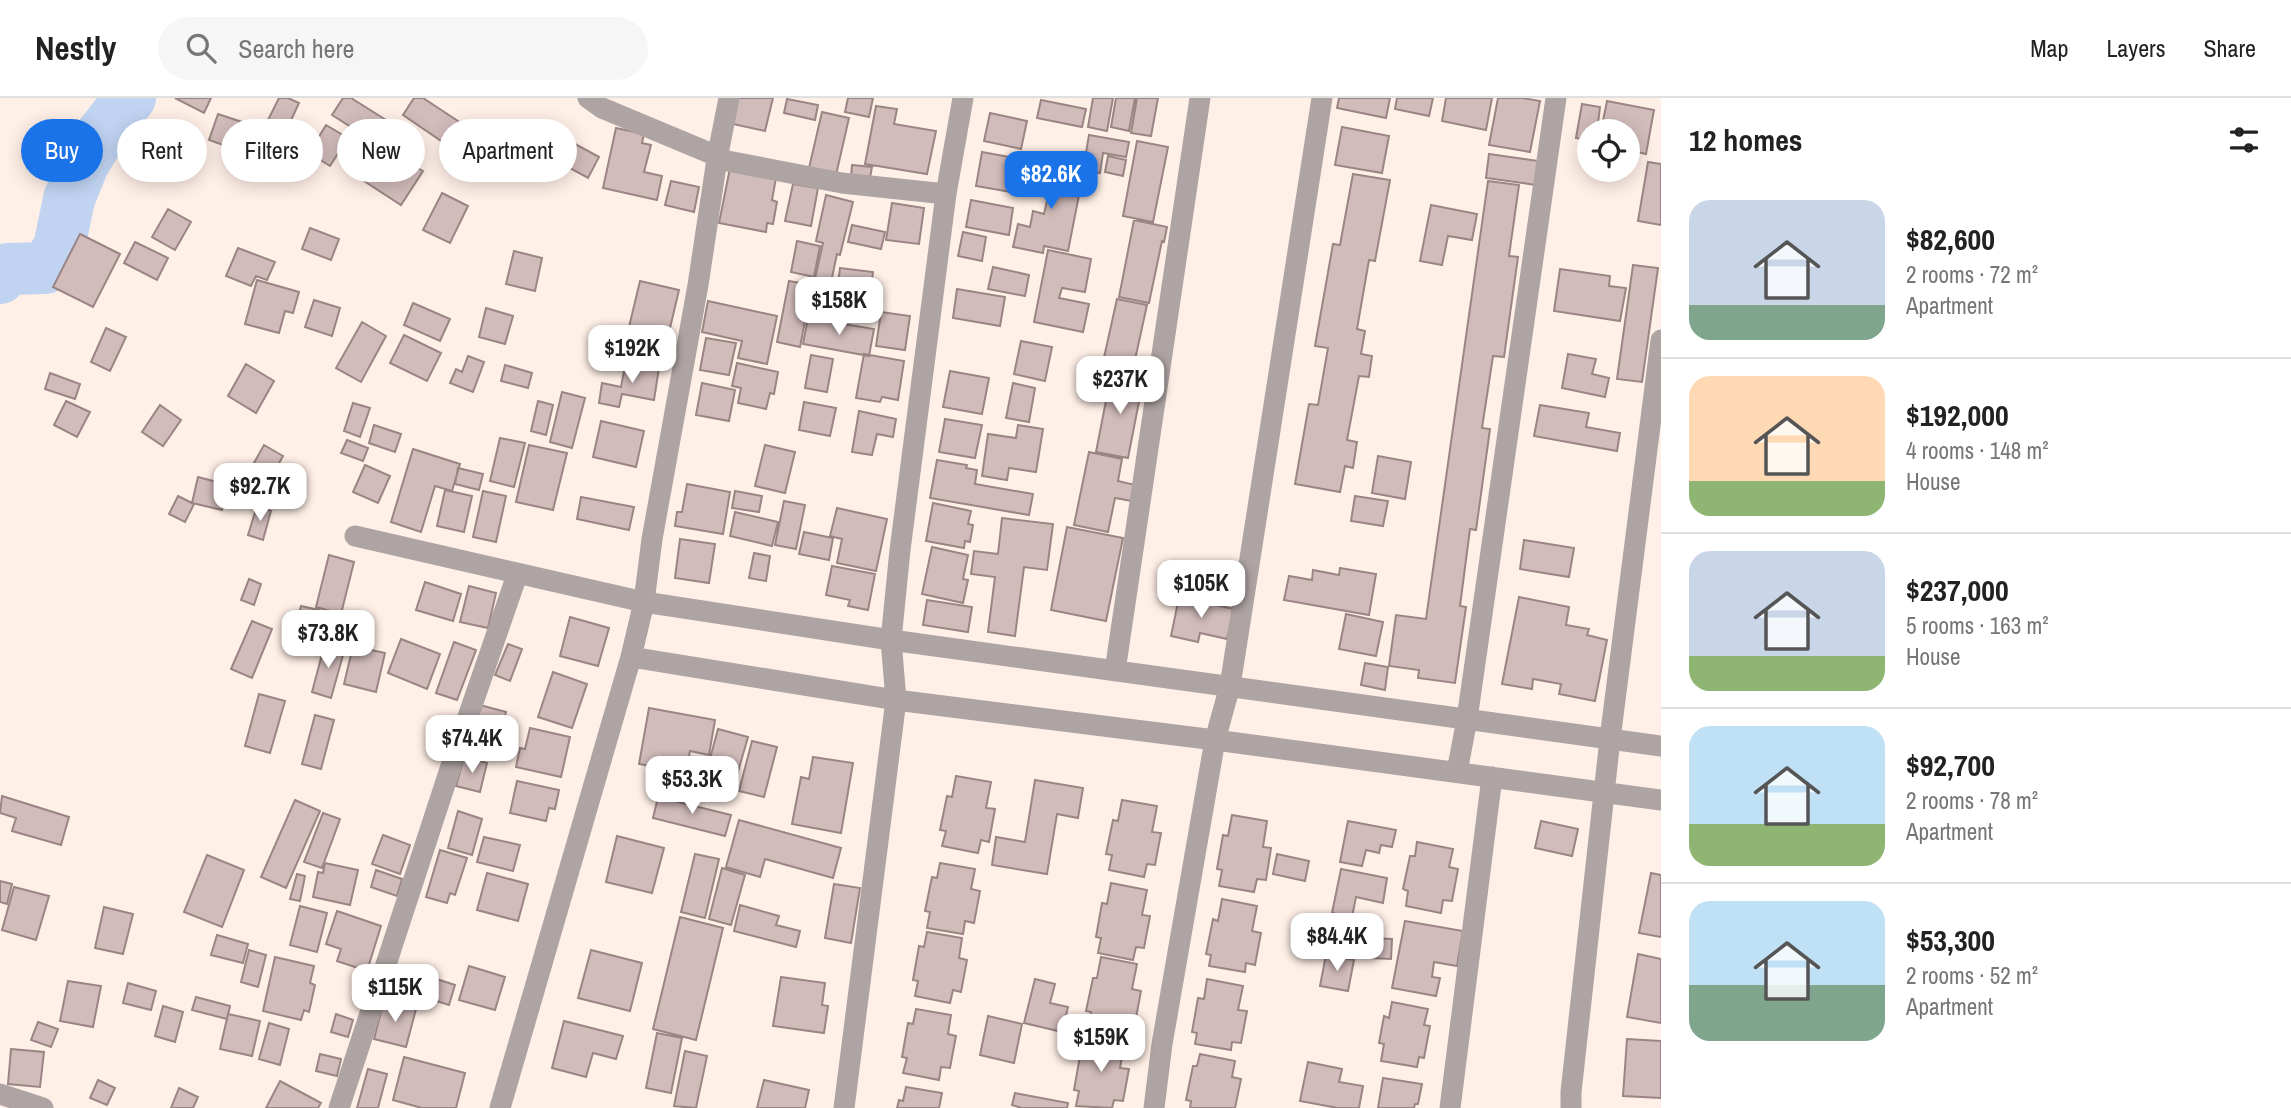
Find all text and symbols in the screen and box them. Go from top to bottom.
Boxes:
search box [158,17,648,80]
text: Nestly [35,26,116,70]
icon: search [182,29,220,67]
text: Search here [238,31,354,66]
text: Map [2030,32,2068,64]
text: Layers [2106,32,2165,64]
text: Share [2203,32,2256,64]
chip: Buy [21,119,103,182]
chip: Rent [117,119,207,182]
chip: Filters [221,119,323,182]
chip: New [337,119,425,182]
chip: Apartment [439,119,577,182]
map controls [1577,119,1640,182]
button: locate [1577,119,1640,182]
text: 12 homes [1689,120,1803,160]
icon: filters [2225,121,2263,159]
pin: $82.6K [994,152,1108,211]
text: $82.6K [1021,158,1081,189]
text: $82,600 [1906,219,1995,259]
icon: home [1745,228,1829,312]
text: 2 rooms · 72 m² [1906,259,2038,290]
pin: $158K [790,278,888,337]
text: $158K [811,284,867,315]
text: Apartment [1906,290,1993,321]
pin: $192K [583,326,681,385]
text: $192K [604,332,660,363]
pin: $237K [1071,356,1169,416]
text: $237K [1092,363,1148,394]
text: $192,000 [1906,395,2009,435]
icon: home [1745,404,1829,488]
text: 4 rooms · 148 m² [1906,435,2049,466]
pin: $92.7K [203,464,317,523]
text: House [1906,466,1961,497]
text: $92.7K [230,470,290,501]
pin: $105K [1152,560,1250,620]
text: $105K [1173,567,1229,598]
text: $237,000 [1906,570,2009,610]
icon: home [1745,579,1829,663]
pin: $73.8K [271,610,385,670]
text: 5 rooms · 163 m² [1906,610,2049,641]
text: $73.8K [298,617,358,648]
text: House [1906,641,1961,672]
pin: $74.4K [415,716,529,775]
text: $74.4K [442,722,502,753]
text: $92,700 [1906,745,1995,785]
icon: home [1745,754,1829,838]
pin: $53.3K [635,756,749,816]
text: $53.3K [662,763,722,794]
text: 2 rooms · 78 m² [1906,785,2038,816]
text: Apartment [1906,816,1993,847]
pin: $84.4K [1280,914,1394,973]
text: $84.4K [1307,920,1367,951]
text: $53,300 [1906,920,1995,960]
icon: home [1745,929,1829,1013]
text: 2 rooms · 52 m² [1906,960,2038,991]
pin: $115K [346,964,444,1024]
text: $115K [368,971,422,1002]
text: Apartment [1906,991,1993,1022]
pin: $159K [1052,1014,1150,1074]
text: $159K [1073,1021,1129,1052]

